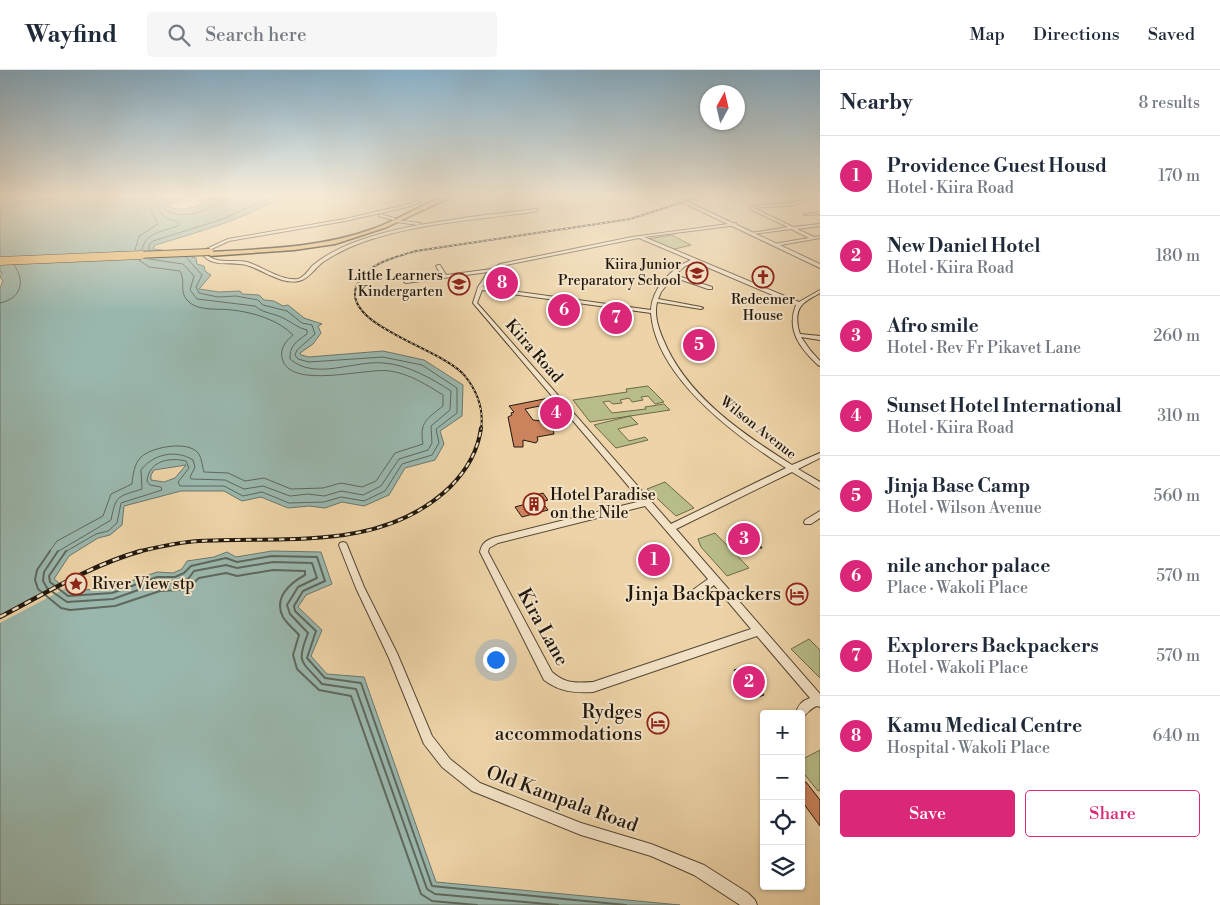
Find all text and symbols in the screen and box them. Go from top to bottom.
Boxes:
search box [147,12,497,57]
text: Wayfind [25,20,117,50]
icon: search [165,21,193,49]
text: Search here [205,23,307,47]
text: Map [969,23,1005,46]
text: Directions [1033,23,1120,46]
text: Saved [1148,23,1195,46]
north arrow [700,85,745,130]
text: Nearby [840,90,913,116]
text: 8 results [1138,93,1200,113]
text: Providence Guest Housd [887,154,1107,178]
text: 1 [852,166,860,186]
text: 170 m [1158,166,1200,186]
text: Hotel · Kiira Road [887,178,1014,198]
text: New Daniel Hotel [887,234,1041,258]
text: 2 [851,246,861,266]
text: 180 m [1156,246,1200,266]
place label: Kiira Junior Preparatory School [558,256,681,290]
text: Hotel · Kiira Road [887,258,1014,278]
school or university icon: Kiira Junior Preparatory School [685,261,709,285]
pin: 8 [486,264,518,302]
church icon: Redeemer House [751,265,775,289]
place label: Little Learners Kindergarten [348,267,444,301]
school or university icon: Little Learners Kindergarten [447,272,471,296]
pin: 6 [548,291,580,329]
place label: Redeemer House [731,291,795,325]
pin: 7 [600,299,632,337]
text: Afro smile [887,314,979,338]
street label: Kiira Road [501,315,567,387]
pin: 5 [683,326,715,364]
text: 3 [851,326,861,346]
text: 260 m [1153,326,1200,346]
text: Hotel · Rev Fr Pikavet Lane [887,338,1081,358]
street label: Wilson Avenue [715,392,800,464]
pin: 4 [540,394,572,432]
text: Sunset Hotel International [887,394,1122,418]
text: 4 [851,406,861,426]
text: 310 m [1157,406,1200,426]
text: Hotel · Kiira Road [887,418,1014,438]
text: Jinja Base Camp [887,474,1030,498]
place label: Hotel Paradise on the Nile [550,485,656,523]
text: 5 [851,486,861,506]
text: 560 m [1154,486,1200,506]
building icon: Hotel Paradise on the Nile [522,492,546,516]
text: Hotel · Wilson Avenue [887,498,1042,518]
pin: 3 [728,520,760,558]
pin: 1 [638,541,670,579]
text: nile anchor palace [887,554,1050,578]
text: 6 [851,566,861,586]
text: 570 m [1156,566,1200,586]
place icon: River View stp [64,572,88,596]
place label: River View stp [92,574,195,594]
text: Place · Wakoli Place [887,578,1028,598]
place label: Jinja Backpackers [625,582,781,606]
hotel icon: Jinja Backpackers [785,582,809,606]
street label: Kira Lane [512,584,574,670]
text: Explorers Backpackers [887,634,1099,658]
text: 7 [851,646,861,666]
text: 570 m [1156,646,1200,666]
your location [483,647,509,673]
text: Hotel · Wakoli Place [887,658,1028,678]
pin: 2 [733,663,765,701]
place label: Rydges accommodations [495,700,642,746]
map controls [760,710,805,890]
button: + [760,710,805,755]
hotel icon: Rydges accommodations [646,711,670,735]
text: Kamu Medical Centre [887,714,1082,738]
text: 8 [851,726,861,746]
text: 640 m [1153,726,1200,746]
text: Hospital · Wakoli Place [887,738,1050,758]
button: − [760,755,805,800]
street label: Old Kampala Road [483,760,641,838]
button: Save [840,790,1015,837]
button: Share [1025,790,1200,837]
button: locate [760,800,805,845]
button: layers [760,845,805,890]

